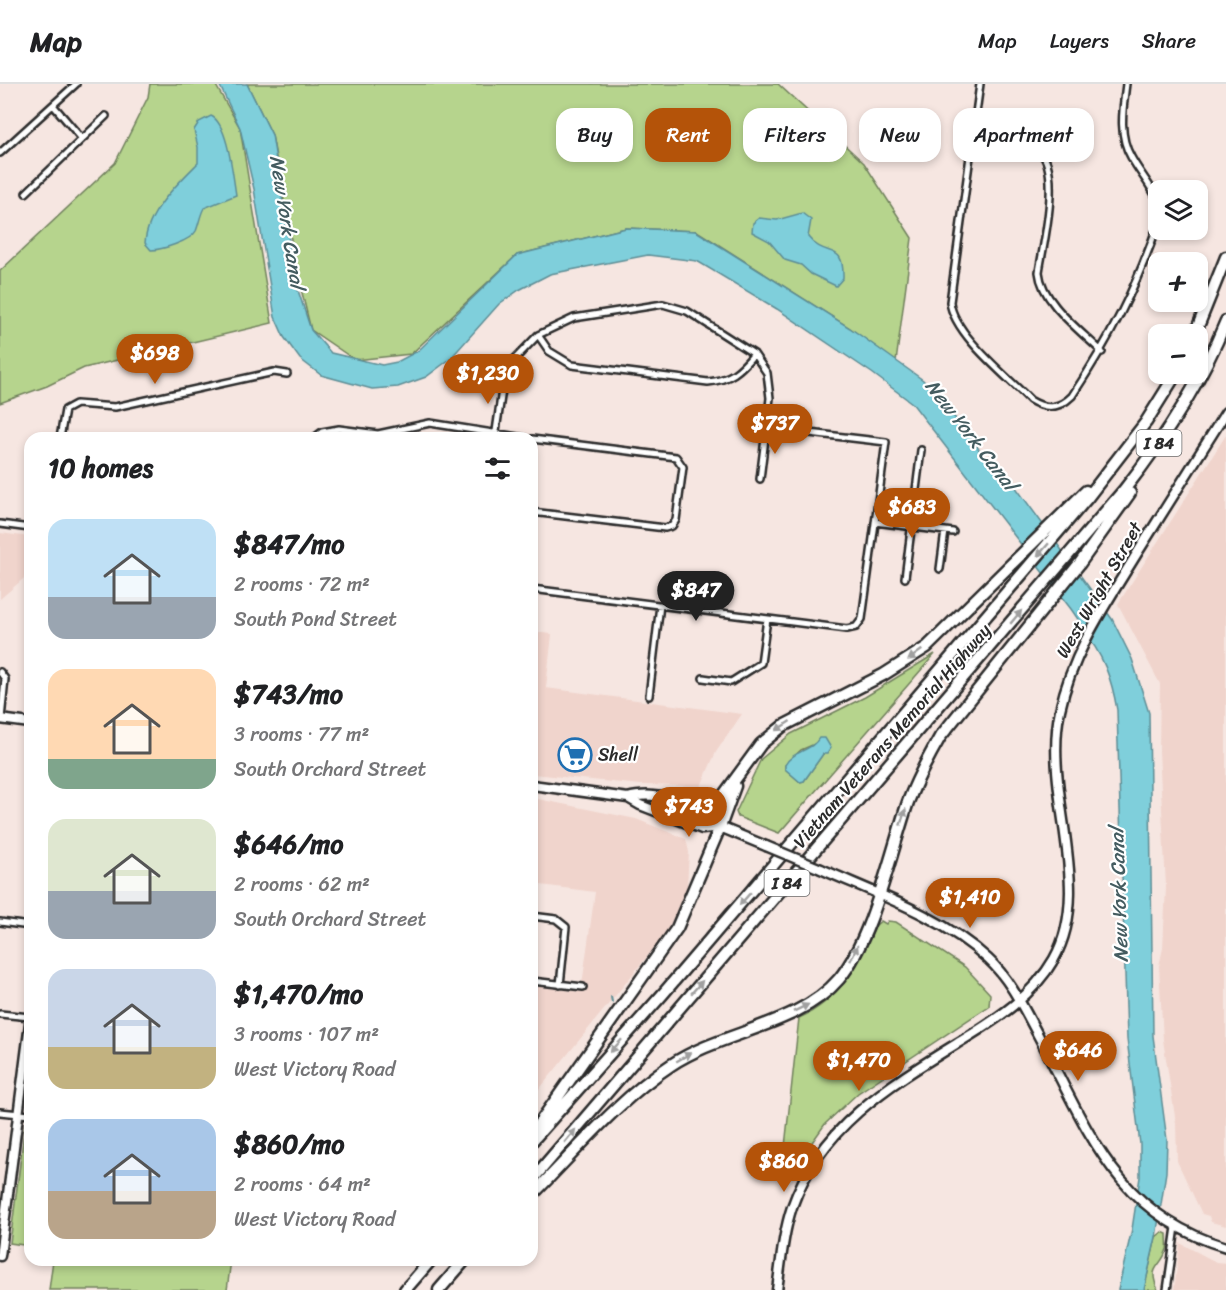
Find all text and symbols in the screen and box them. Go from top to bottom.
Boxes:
text: Map [30,17,82,66]
text: Map [978,22,1017,60]
text: Layers [1050,22,1109,60]
text: Share [1142,22,1196,60]
chip: Buy [556,108,633,162]
chip: Rent [645,108,731,162]
chip: Filters [743,108,847,162]
chip: New [859,108,941,162]
chip: Apartment [953,108,1094,162]
water label: New York Canal [259,153,315,295]
map controls [1148,180,1208,384]
button: layers [1148,180,1208,240]
button: + [1148,252,1208,312]
button: − [1148,324,1208,384]
pin: $698 [119,334,191,385]
text: $698 [130,336,180,371]
pin: $1,230 [439,354,537,405]
text: $1,230 [457,356,519,391]
water label: New York Canal [916,371,1029,502]
pin: $737 [739,404,811,455]
text: $737 [751,406,799,441]
road number: I 84 [1136,430,1182,456]
text: 10 homes [48,445,153,491]
icon: filters [481,452,514,485]
pin: $683 [876,488,948,539]
text: $683 [888,490,936,525]
street label: West Wright Street [1047,515,1152,664]
text: $847/mo [234,521,344,567]
one-way arrow [1037,542,1050,557]
icon: home [96,543,168,615]
text: 2 rooms · 72 m² [234,567,370,602]
pin: $847 [660,571,732,622]
text: $847 [671,573,721,608]
text: South Pond Street [234,602,397,637]
one-way arrow [1009,609,1022,625]
street label: Vietnam Veterans Memorial Highway [785,616,1000,856]
one-way arrow [908,649,923,661]
text: $743/mo [234,671,343,717]
icon: home [96,693,168,765]
text: 3 rooms · 77 m² [234,717,369,752]
one-way arrow [775,720,791,731]
supermarket icon: Shell [557,737,593,773]
place label: Shell [598,739,639,771]
text: South Orchard Street [234,752,426,787]
pin: $743 [653,787,725,838]
text: $743 [665,789,713,824]
one-way arrow [899,808,909,826]
text: $646/mo [234,821,343,867]
water label: New York Canal [1099,823,1139,963]
icon: home [96,843,168,915]
text: 2 rooms · 62 m² [234,867,370,902]
road number: I 84 [764,870,810,896]
pin: $1,410 [921,878,1019,929]
text: $1,410 [939,880,1001,915]
one-way arrow [738,891,751,907]
text: South Orchard Street [234,902,426,937]
one-way arrow [849,943,859,961]
text: $1,470/mo [234,971,363,1017]
one-way arrow [690,980,704,995]
icon: home [96,993,168,1065]
one-way arrow [792,1004,809,1013]
text: 3 rooms · 107 m² [234,1017,379,1052]
pin: $646 [1042,1031,1114,1082]
text: $646 [1054,1033,1102,1068]
one-way arrow [610,1038,623,1053]
pin: $1,470 [810,1041,908,1092]
text: $1,470 [827,1043,891,1078]
text: West Victory Road [234,1052,395,1087]
one-way arrow [676,1052,693,1062]
text: $860/mo [234,1121,344,1167]
one-way arrow [564,1128,577,1144]
pin: $860 [748,1142,820,1193]
icon: home [96,1143,168,1215]
text: $860 [759,1144,809,1179]
text: 2 rooms · 64 m² [234,1167,371,1202]
text: West Victory Road [234,1202,395,1237]

